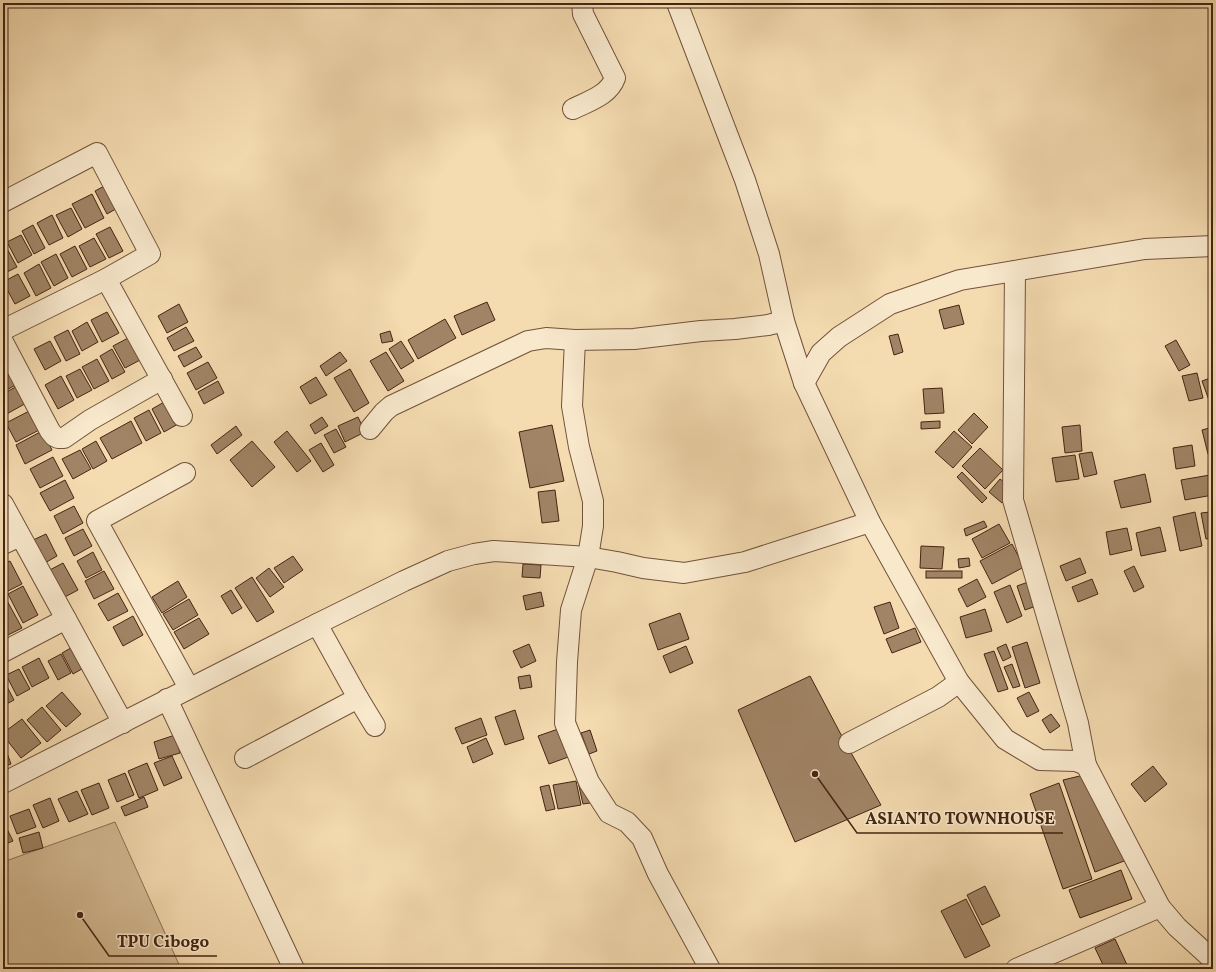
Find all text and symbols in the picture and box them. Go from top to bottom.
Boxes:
callout: ASIANTO TOWNHOUSE [857,804,1063,833]
text: ASIANTO TOWNHOUSE [865,808,1055,831]
callout: TPU Cibogo [109,927,217,956]
text: TPU Cibogo [117,931,210,954]

